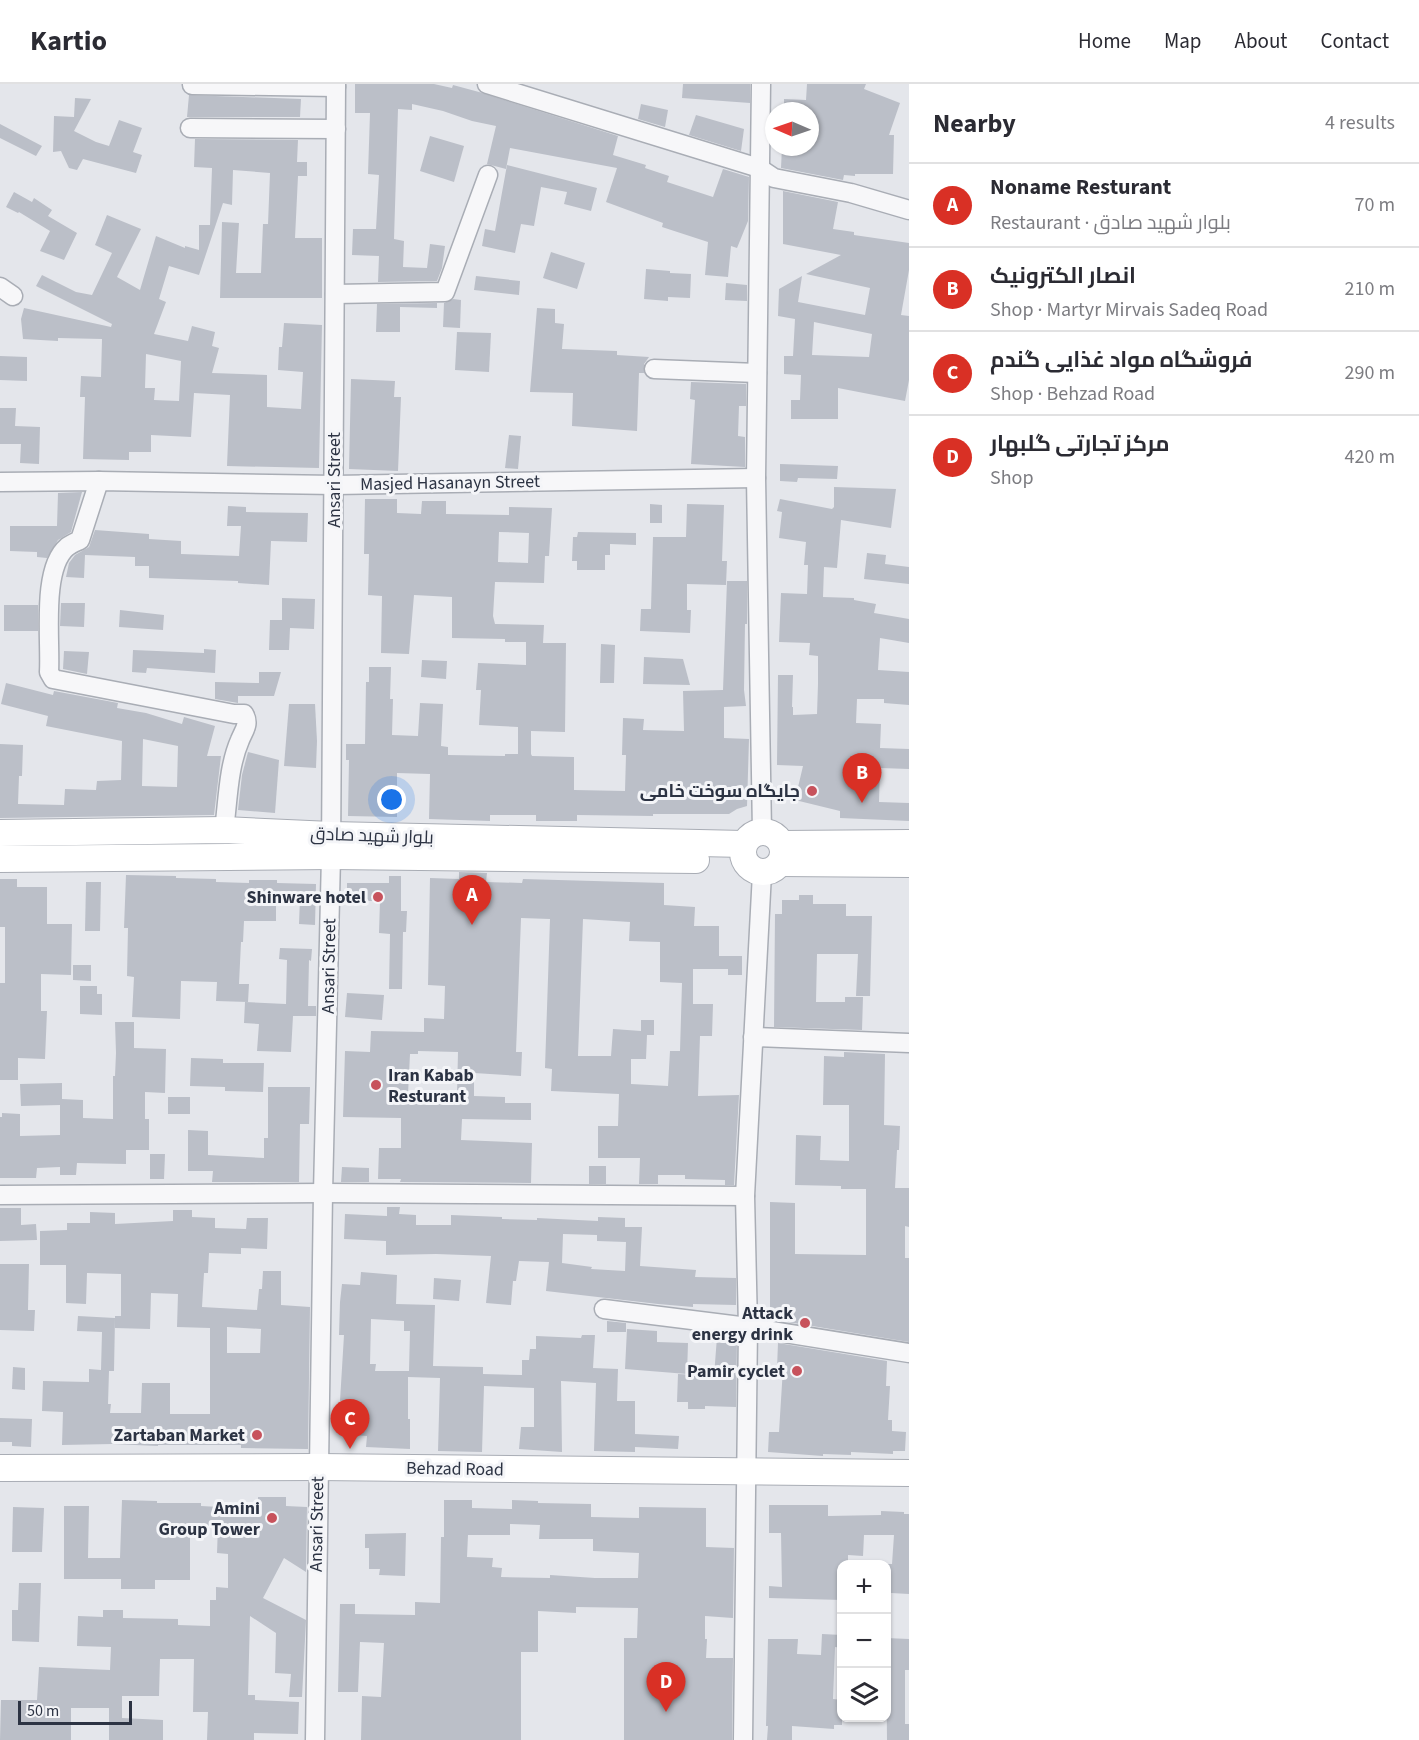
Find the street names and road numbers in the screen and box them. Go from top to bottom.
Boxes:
street label: Ansari Street [322,432,347,528]
street label: Masjed Hasanayn Street [360,469,540,497]
street label: بلوار شهید صادق [310,821,434,851]
street label: Ansari Street [316,918,342,1014]
street label: Behzad Road [406,1456,504,1482]
street label: Ansari Street [304,1476,330,1572]

